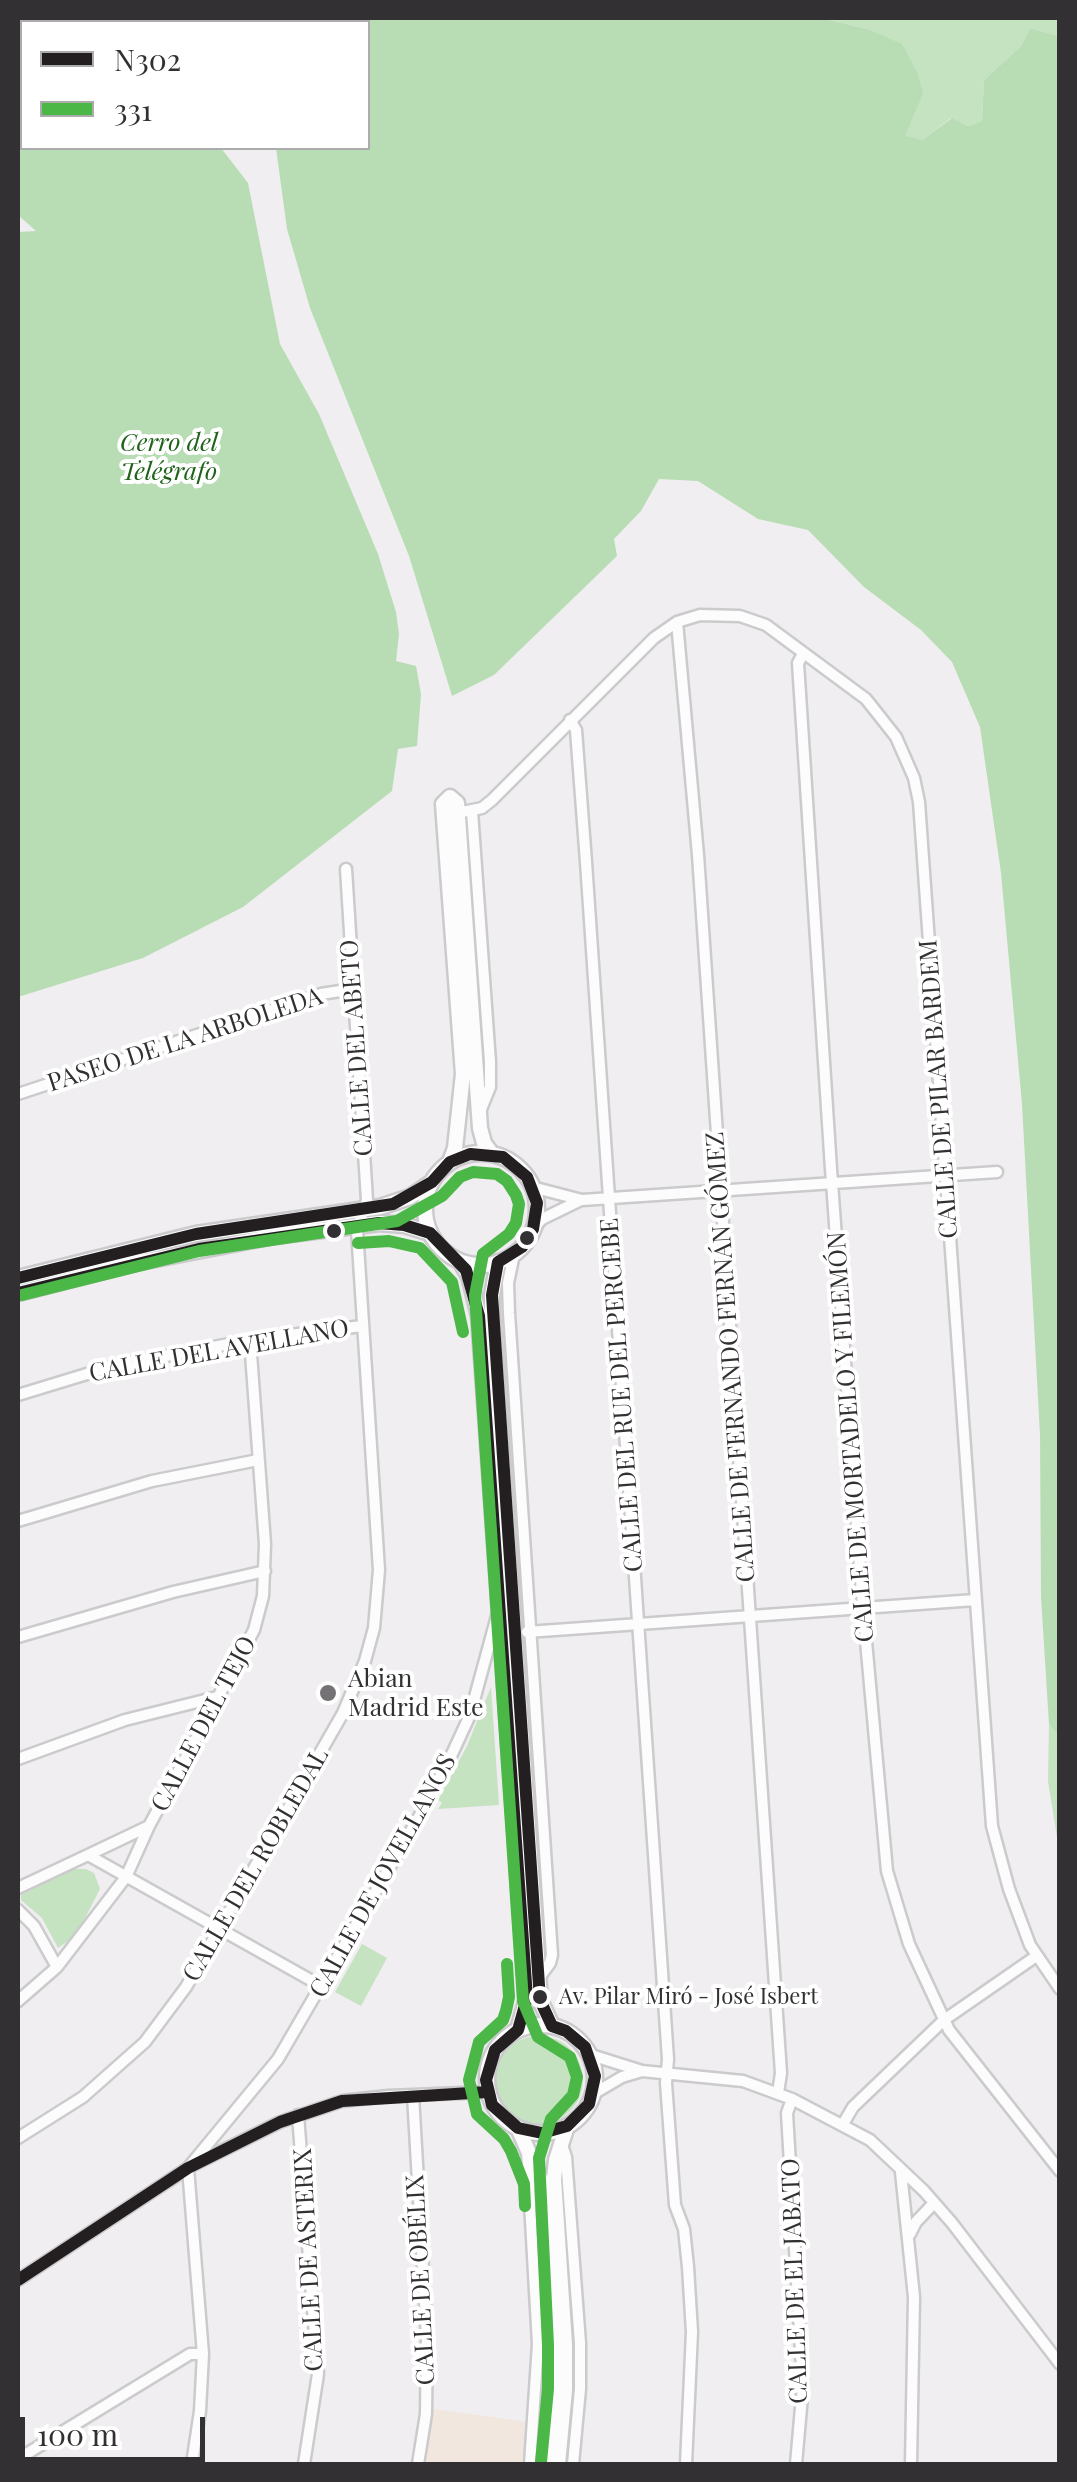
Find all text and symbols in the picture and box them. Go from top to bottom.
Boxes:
legend [20,20,370,150]
text: N302 [114,39,181,79]
text: 331 [114,89,152,129]
park label: Cerro del Telégrafo [120,428,218,487]
street label: CALLE DE PILAR BARDEM [914,938,964,1240]
street label: CALLE DEL ABETO [334,939,380,1157]
street label: PASEO DE LA ARBOLEDA [44,981,326,1099]
street label: CALLE DE FERNANDO FERNÁN GÓMEZ [700,1131,762,1583]
street label: CALLE DEL RUE DEL PERCEBE [595,1217,649,1573]
unlabelled marker [324,1221,344,1241]
unlabelled marker [517,1228,537,1248]
street label: CALLE DE MORTADELO Y FILEMÓN [822,1231,880,1643]
street label: CALLE DEL AVELLANO [87,1313,351,1389]
street label: CALLE DEL TEJO [145,1631,263,1817]
place label: Abian Madrid Este [348,1664,484,1723]
marker: Abian Madrid Este [317,1682,339,1704]
street label: CALLE DEL ROBLEDAL [177,1743,335,1987]
street label: CALLE DE JOVELLANOS [303,1749,463,2003]
place label: Av. Pilar Miró - José Isbert [559,1984,818,2010]
marker: Av. Pilar Miró - José Isbert [530,1987,550,2007]
street label: CALLE DE ASTERIX [288,2148,330,2372]
street label: CALLE DE EL JABATO [776,2158,814,2404]
street label: CALLE DE OBÉLIX [401,2174,441,2386]
scale bar [25,2397,210,2459]
text: 100 m [37,2414,118,2454]

